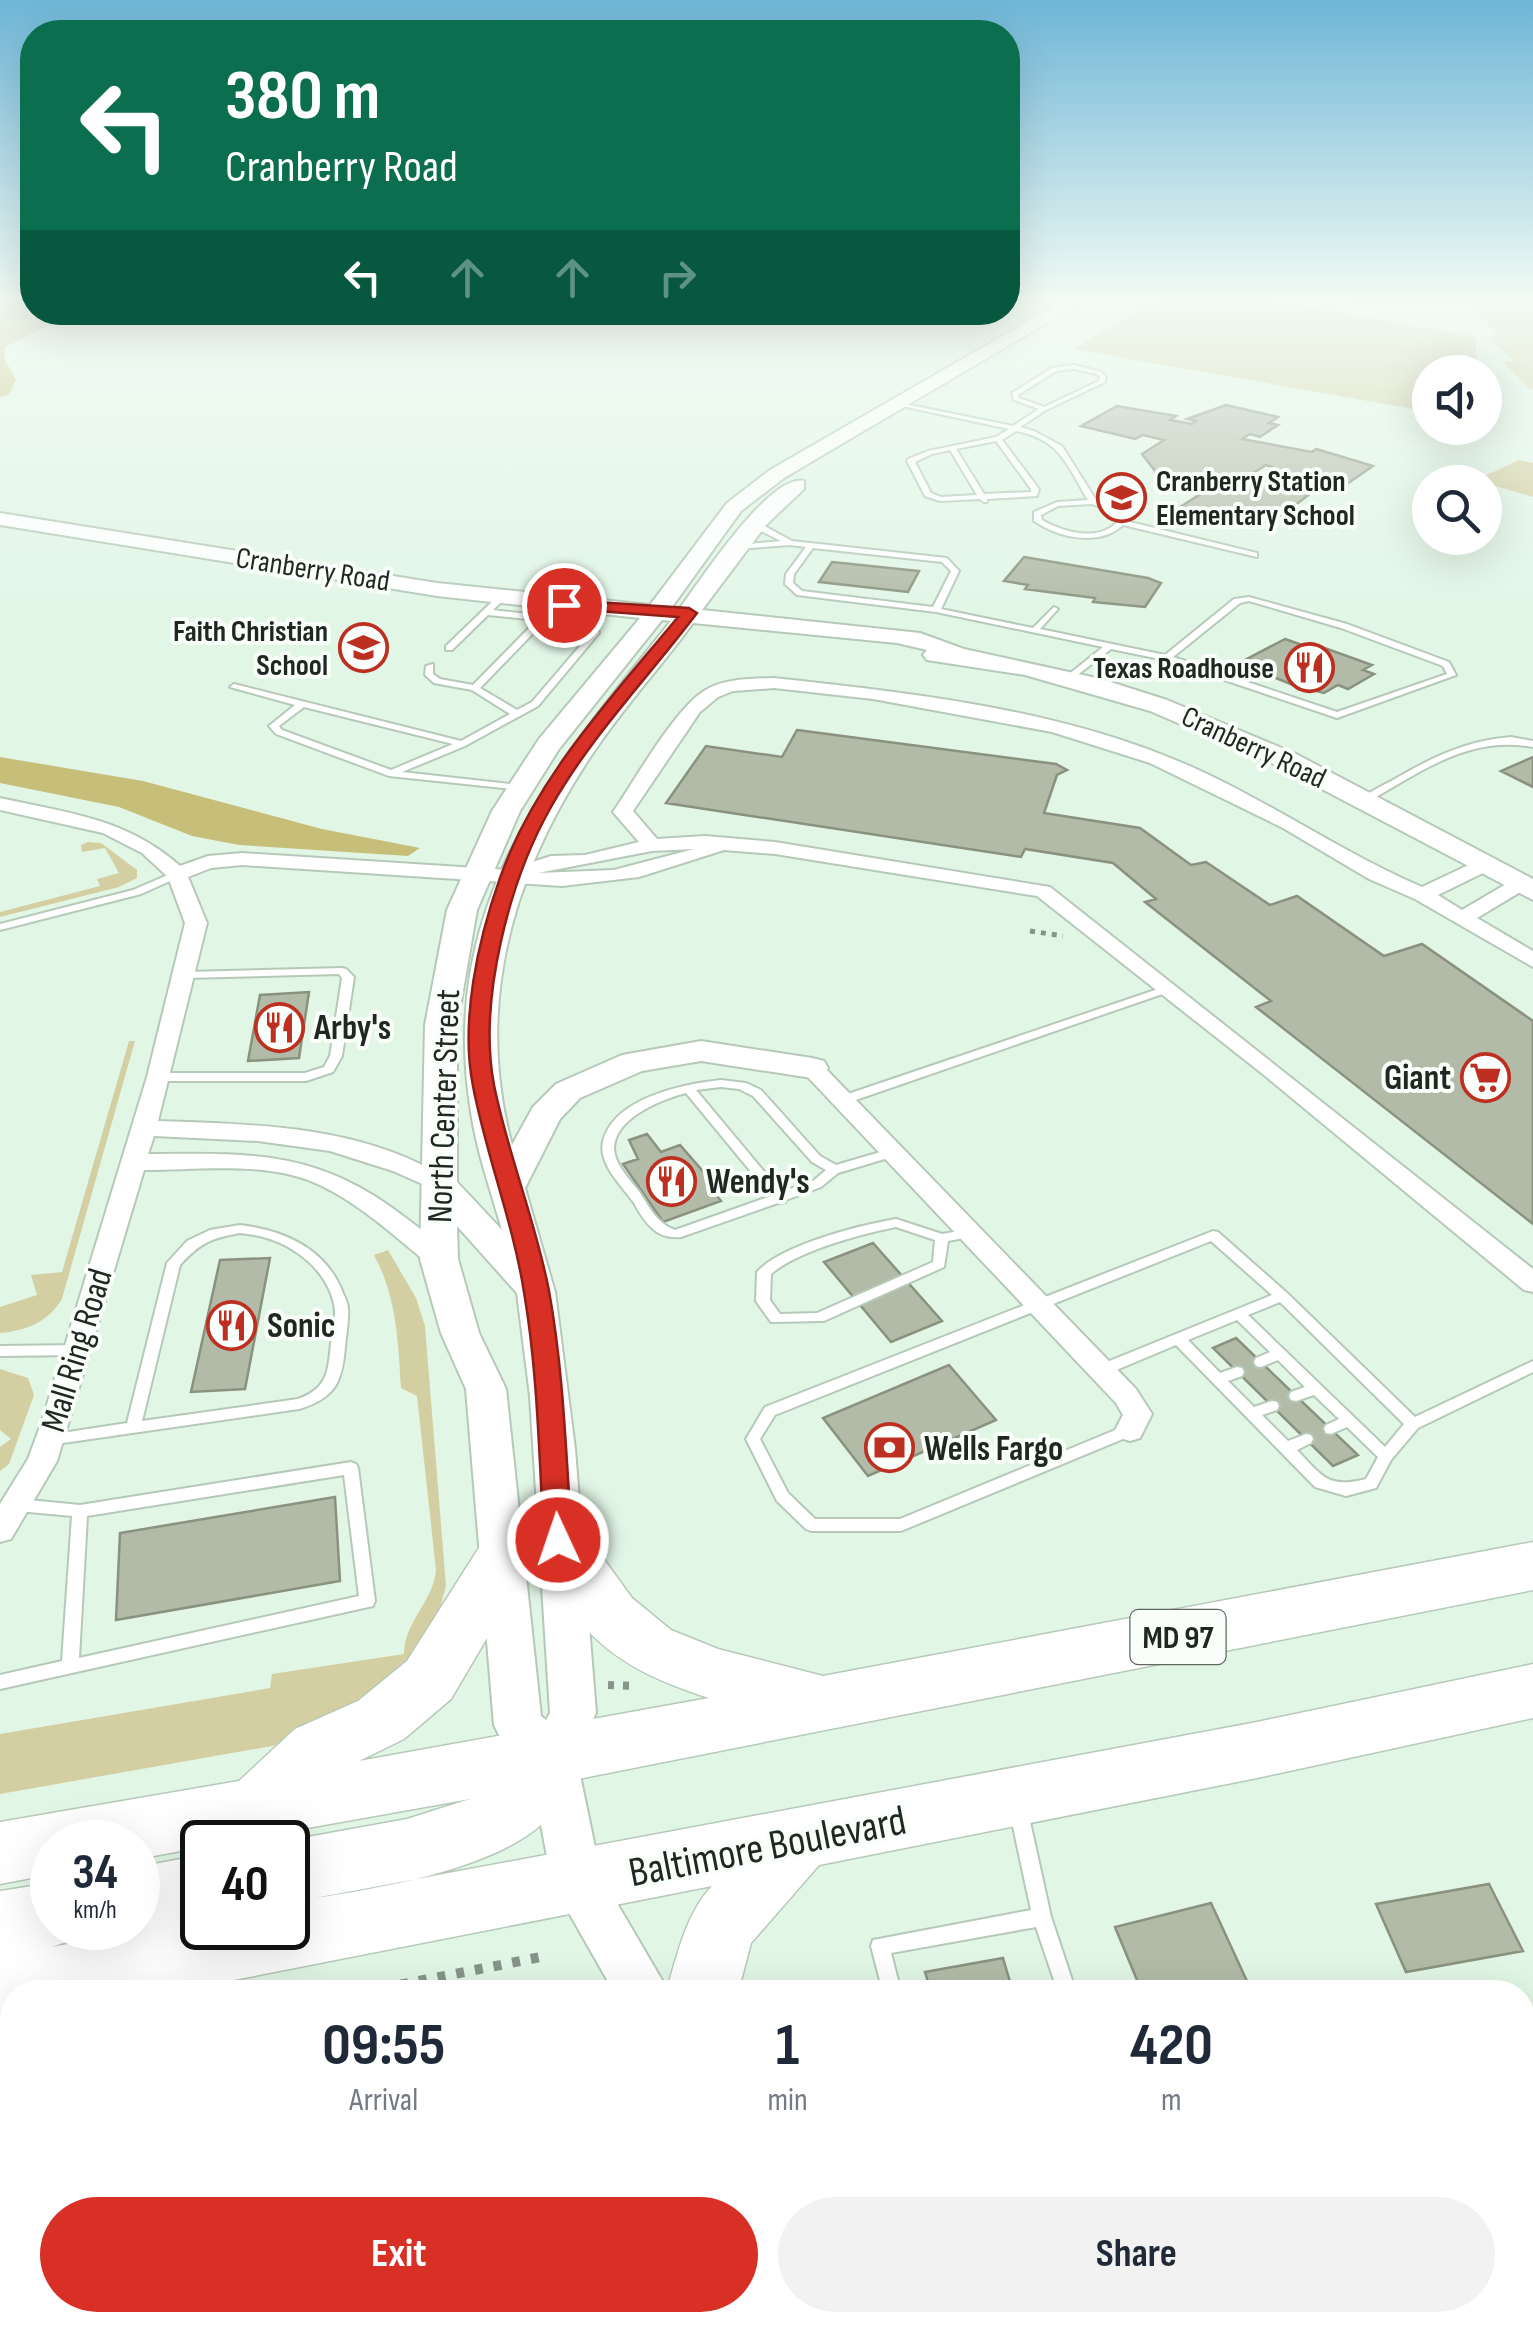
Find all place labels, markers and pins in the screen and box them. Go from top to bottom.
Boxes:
place label: Cranberry Station Elementary School [1156,464,1355,534]
school or university icon: Cranberry Station Elementary School [1095,472,1147,524]
pin [522,563,607,648]
place label: Faith Christian School [173,614,328,684]
school or university icon: Faith Christian School [337,622,389,674]
restaurant icon: Texas Roadhouse [1283,642,1335,694]
place label: Texas Roadhouse [1093,651,1274,687]
restaurant icon: Arby's [253,1001,305,1053]
place label: Arby's [313,1007,391,1050]
supermarket icon: Giant [1460,1051,1512,1103]
place label: Giant [1384,1057,1451,1100]
restaurant icon: Wendy's [645,1155,697,1207]
place label: Wendy's [706,1161,810,1204]
restaurant icon: Sonic [206,1299,258,1351]
place label: Sonic [267,1305,335,1348]
bank icon: Wells Fargo [863,1422,915,1474]
place label: Wells Fargo [924,1428,1063,1471]

